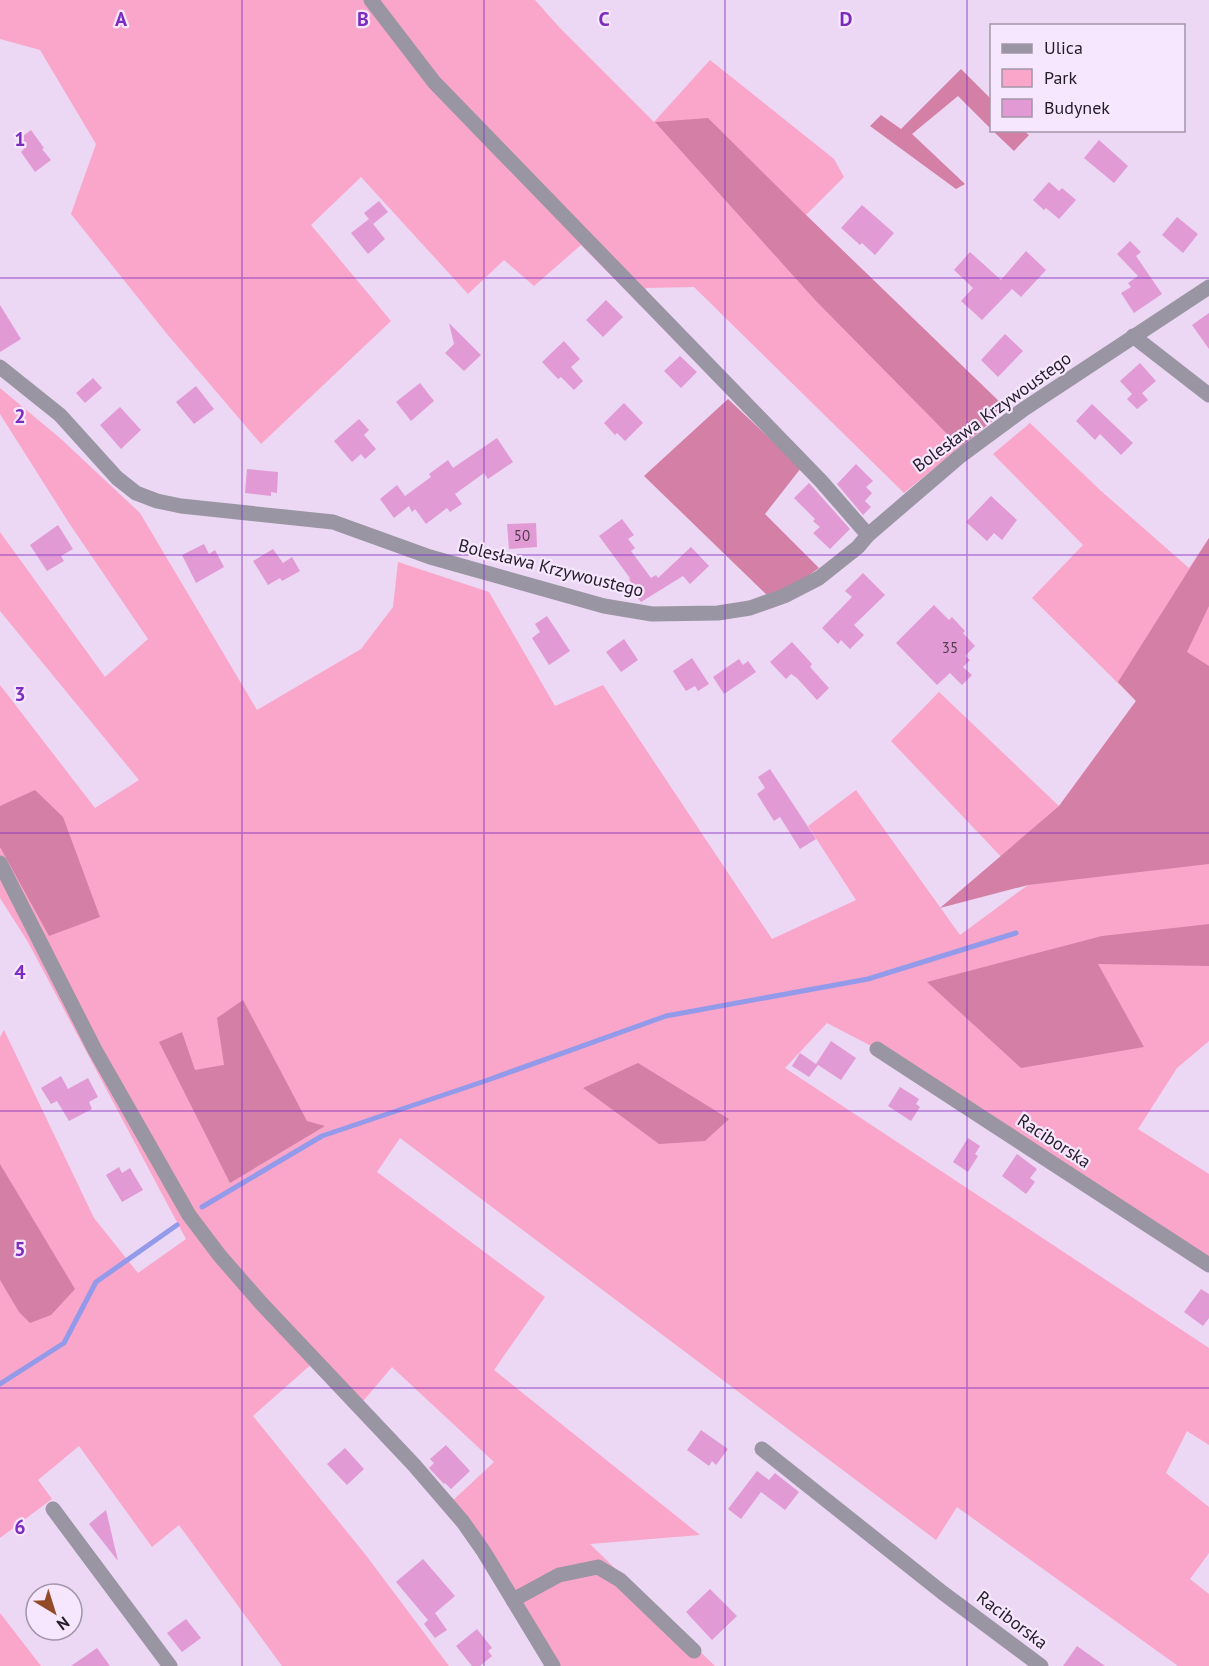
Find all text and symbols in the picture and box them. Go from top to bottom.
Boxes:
text: A [115,6,128,32]
text: B [357,6,369,32]
text: C [598,6,610,32]
text: D [840,6,853,32]
legend [990,24,1185,132]
text: Ulica [1044,36,1083,59]
text: Park [1044,66,1077,89]
text: Budynek [1044,96,1110,119]
text: 1 [14,126,26,152]
street label: Bolesława Krzywoustego [908,346,1075,477]
text: 2 [14,403,26,429]
house number: 50 [514,526,530,545]
street label: Bolesława Krzywoustego [456,533,646,602]
house number: 35 [942,638,958,657]
text: 3 [14,681,26,707]
text: 4 [14,959,26,985]
street label: Raciborska [1013,1108,1095,1173]
text: 5 [14,1236,26,1262]
text: 6 [14,1514,26,1540]
north arrow [24,1582,84,1642]
street label: Raciborska [972,1585,1052,1654]
text: N [53,1613,74,1635]

